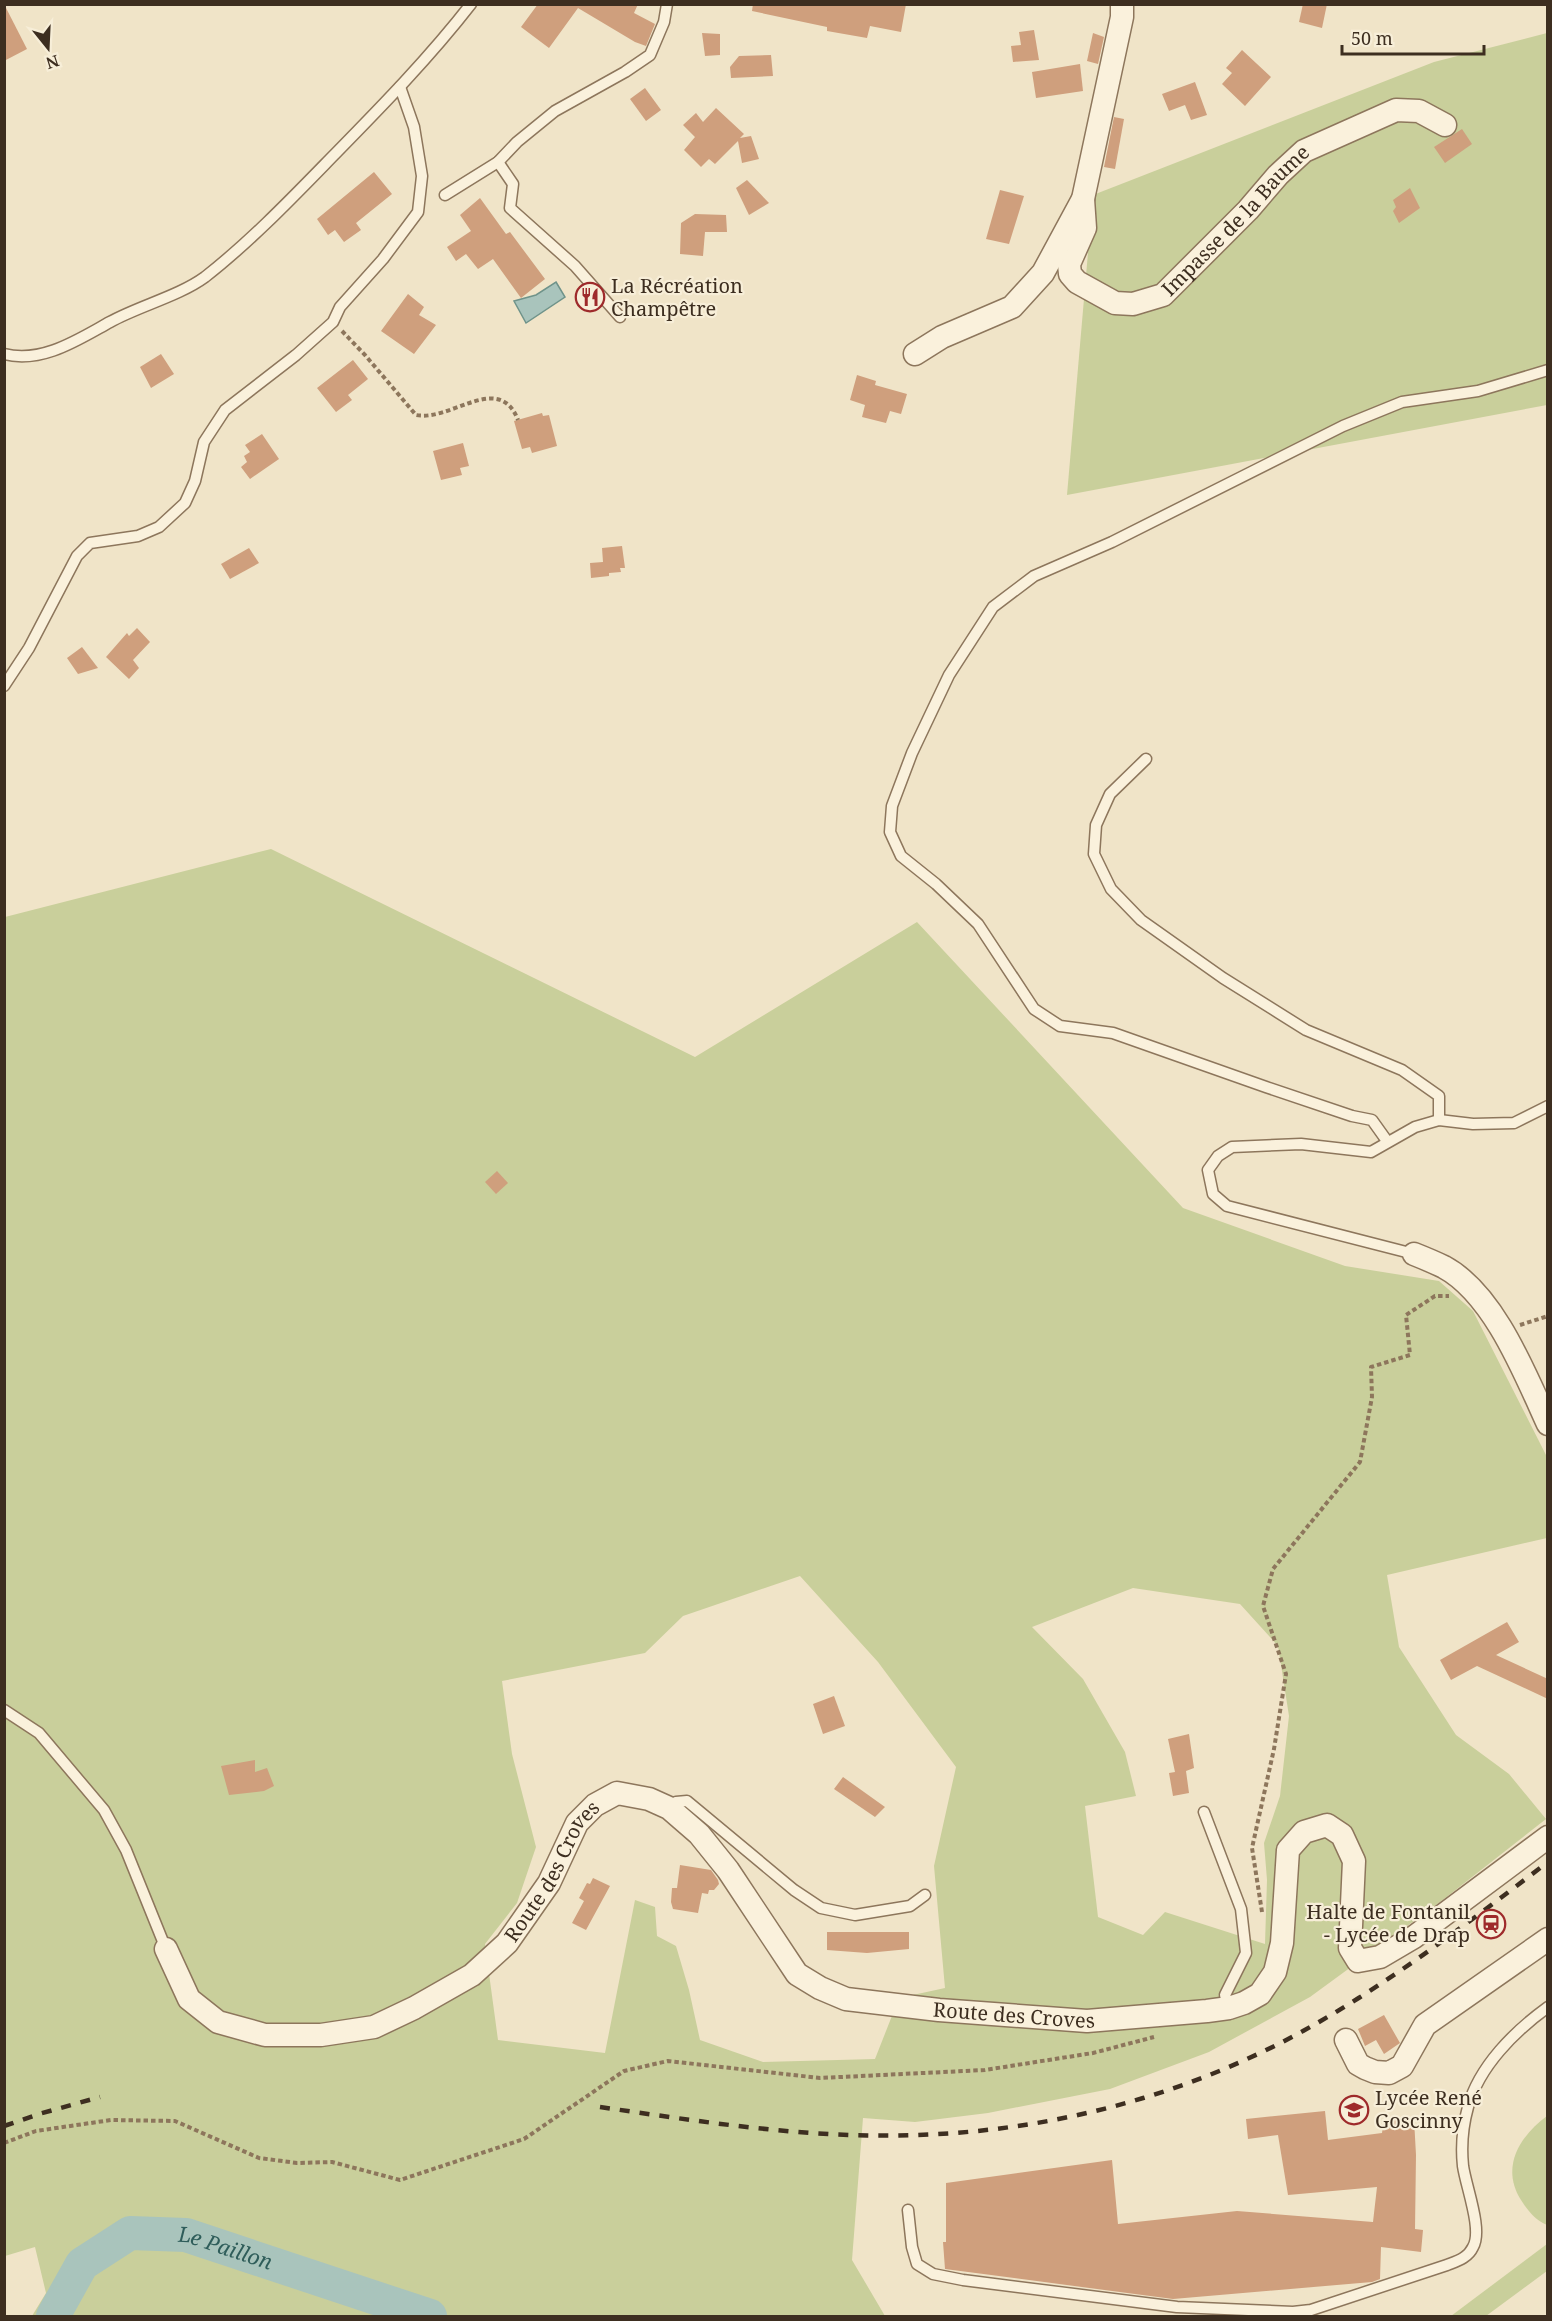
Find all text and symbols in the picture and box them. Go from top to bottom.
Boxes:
north arrow [18,18,78,78]
scale bar [1342,18,1484,56]
text: 50 m [1351,26,1393,50]
text: N [43,50,62,75]
street label: Impasse de la Baume [1156,139,1315,302]
place label: La Récréation Champêtre [611,272,743,322]
restaurant icon: La Récréation Champêtre [574,281,606,313]
street label: Route des Croves [498,1794,605,1947]
place label: Halte de Fontanil - Lycée de Drap [1306,1898,1470,1948]
station icon: Halte de Fontanil - Lycée de Drap [1475,1908,1507,1940]
street label: Route des Croves [932,1996,1096,2034]
place label: Lycée René Goscinny [1375,2084,1482,2134]
school or university icon: Lycée René Goscinny [1338,2094,1370,2126]
water label: Le Paillon [177,2220,277,2276]

